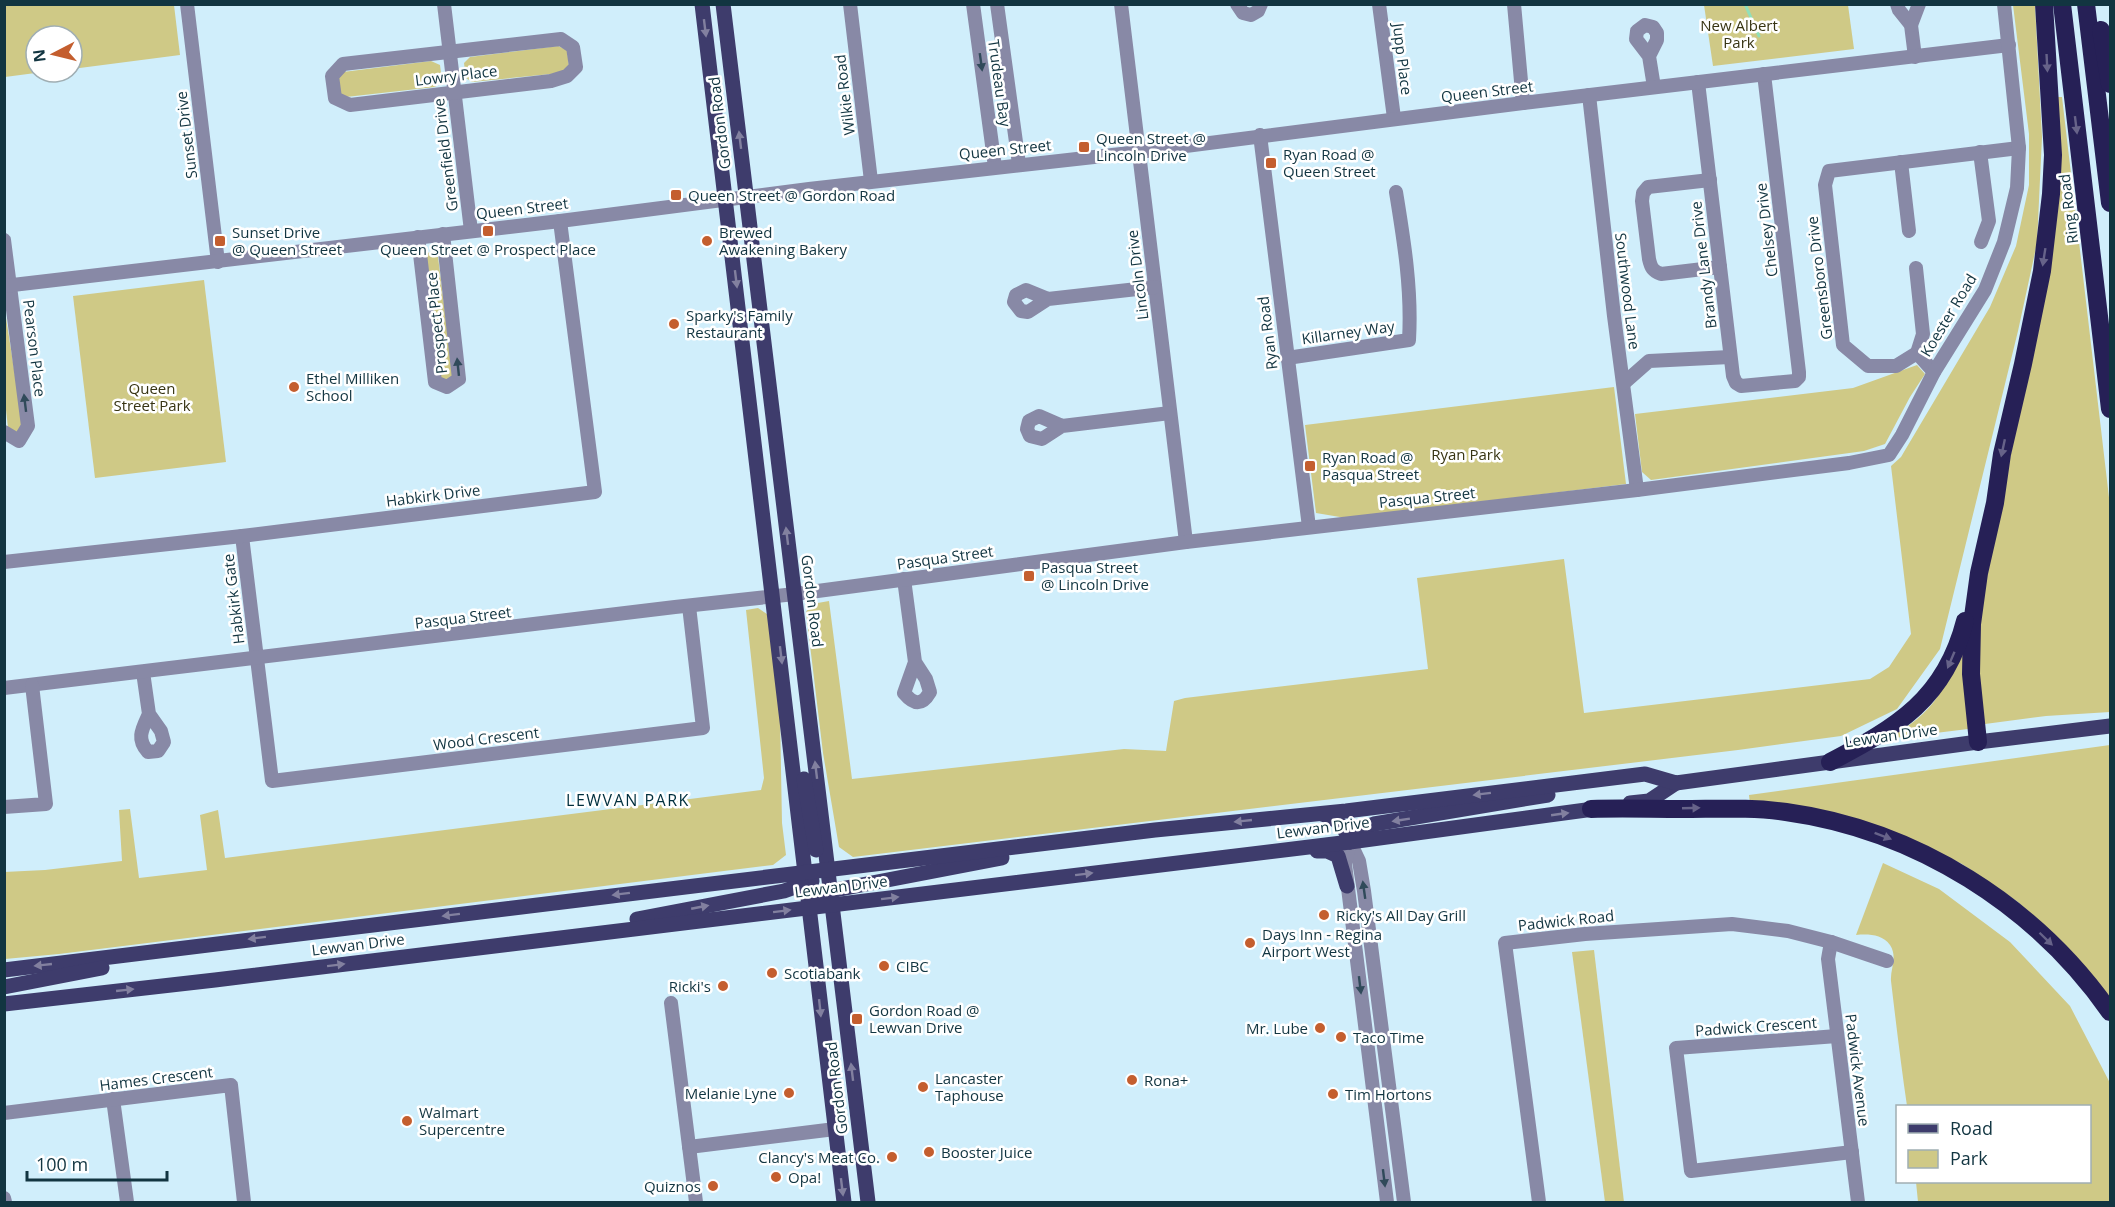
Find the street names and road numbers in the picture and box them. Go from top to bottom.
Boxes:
street label: Jupp Place [1388,20,1417,96]
street label: Trudeau Bay [984,38,1016,129]
street label: Wilkie Road [829,53,859,137]
street label: Lowry Place [414,60,498,90]
street label: Queen Street [1440,75,1534,107]
street label: Gordon Road [703,76,735,170]
street label: Sunset Drive [171,90,201,180]
street label: Greenfield Drive [428,97,462,213]
street label: Queen Street [958,134,1052,164]
street label: Ring Road [2054,173,2082,245]
street label: Chelsey Drive [1750,182,1782,278]
street label: Queen Street [475,192,569,224]
street label: Brandy Lane Drive [1685,200,1721,330]
street label: Greensboro Drive [1802,215,1836,341]
street label: Lincoln Drive [1122,229,1152,321]
street label: Southwood Lane [1611,231,1645,351]
street label: Koester Road [1915,270,1981,360]
street label: Prospect Place [421,271,451,375]
street label: Ryan Road [1253,295,1281,371]
street label: Pearson Place [19,298,51,398]
street label: Killarney Way [1300,316,1396,348]
street label: Habkirk Drive [385,479,481,511]
street label: Pasqua Street [1378,482,1476,512]
street label: Pasqua Street [896,540,994,574]
street label: Habkirk Gate [218,553,248,645]
street label: Gordon Road [797,554,829,648]
street label: Pasqua Street [414,601,512,633]
street label: Lewvan Drive [1843,719,1939,751]
street label: Wood Crescent [432,722,540,754]
street label: Lewvan Drive [1275,811,1371,843]
street label: Lewvan Drive [793,870,889,902]
street label: Padwick Road [1517,905,1615,935]
street label: Lewvan Drive [310,928,406,960]
street label: Padwick Crescent [1694,1012,1818,1040]
street label: Padwick Avenue [1841,1013,1875,1127]
street label: Gordon Road [820,1041,852,1135]
street label: Hames Crescent [98,1061,214,1095]

